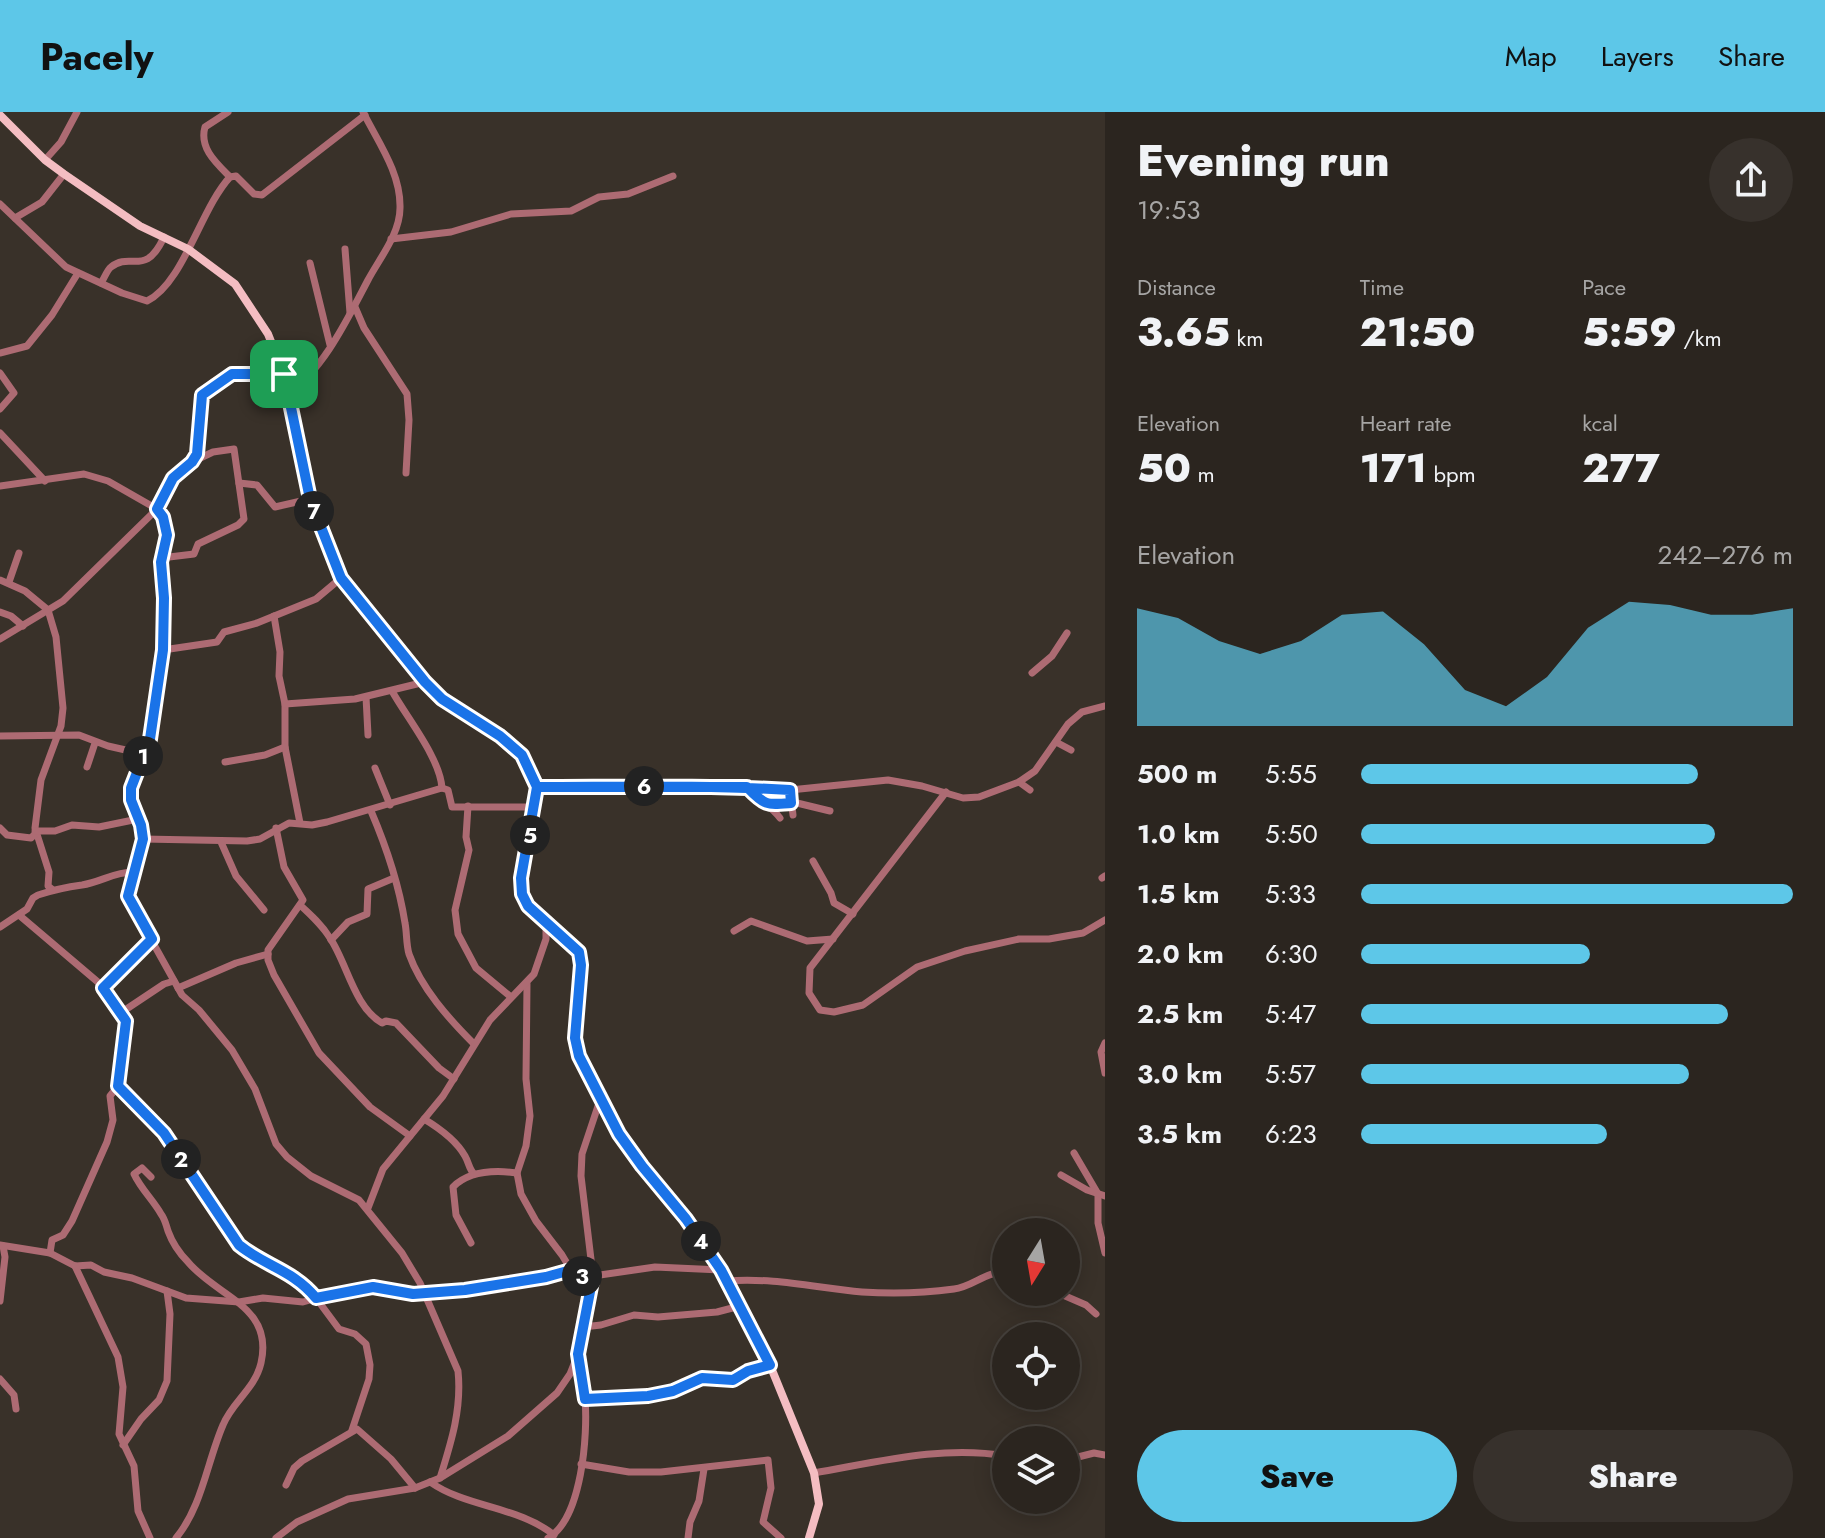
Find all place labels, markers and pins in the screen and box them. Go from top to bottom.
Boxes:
pin [250,340,318,408]
pin: 7 [294,491,334,531]
pin: 1 [123,736,163,776]
pin: 6 [624,766,664,806]
pin: 5 [510,815,550,855]
pin: 2 [161,1139,201,1179]
pin: 4 [681,1221,721,1261]
pin: 3 [562,1256,602,1296]

